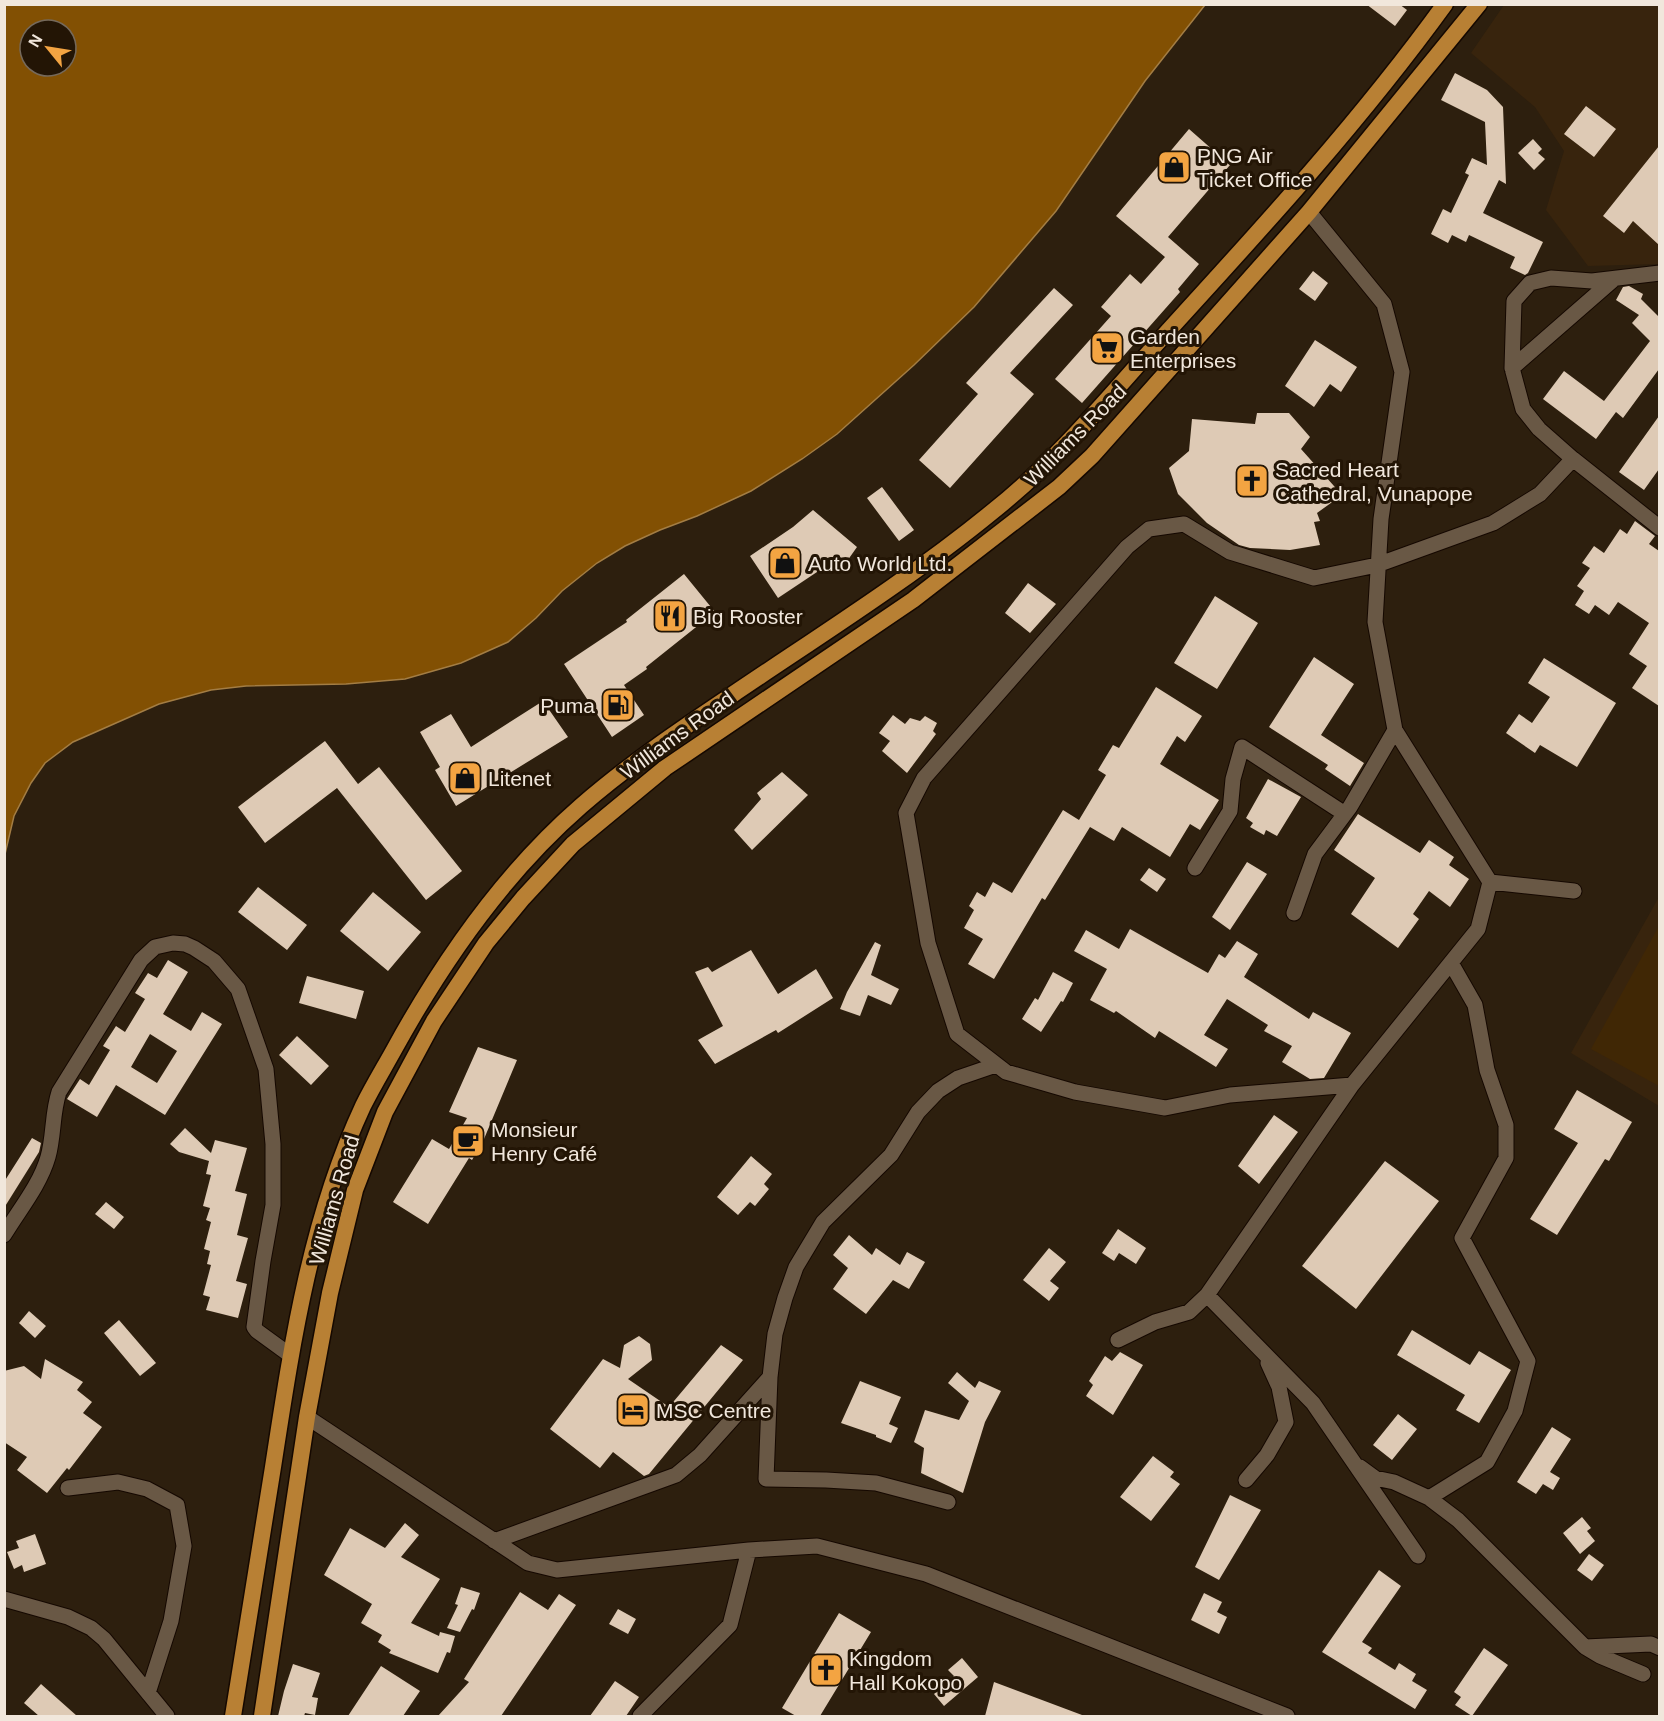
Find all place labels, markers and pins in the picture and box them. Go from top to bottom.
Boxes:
place label: PNG Air Ticket Office [1197,144,1313,191]
shop icon: PNG Air Ticket Office [1156,149,1192,185]
place label: Garden Enterprises [1130,325,1236,372]
supermarket icon: Garden Enterprises [1089,330,1125,366]
place label: Sacred Heart Cathedral, Vunapope [1275,458,1473,505]
church icon: Sacred Heart Cathedral, Vunapope [1234,463,1270,499]
shop icon: Auto World Ltd. [767,545,803,581]
place label: Auto World Ltd. [808,552,952,575]
restaurant icon: Big Rooster [652,598,688,634]
place label: Big Rooster [693,605,803,628]
fuel station icon: Puma [600,687,636,723]
place label: Puma [540,694,595,717]
shop icon: Litenet [447,760,483,796]
place label: Litenet [488,767,551,790]
place label: Monsieur Henry Café [491,1118,597,1165]
cafe icon: Monsieur Henry Café [450,1123,486,1159]
hotel icon: MSC Centre [615,1392,651,1428]
place label: MSC Centre [656,1399,772,1422]
place label: Kingdom Hall Kokopo [849,1647,962,1694]
church icon: Kingdom Hall Kokopo [808,1652,844,1688]

